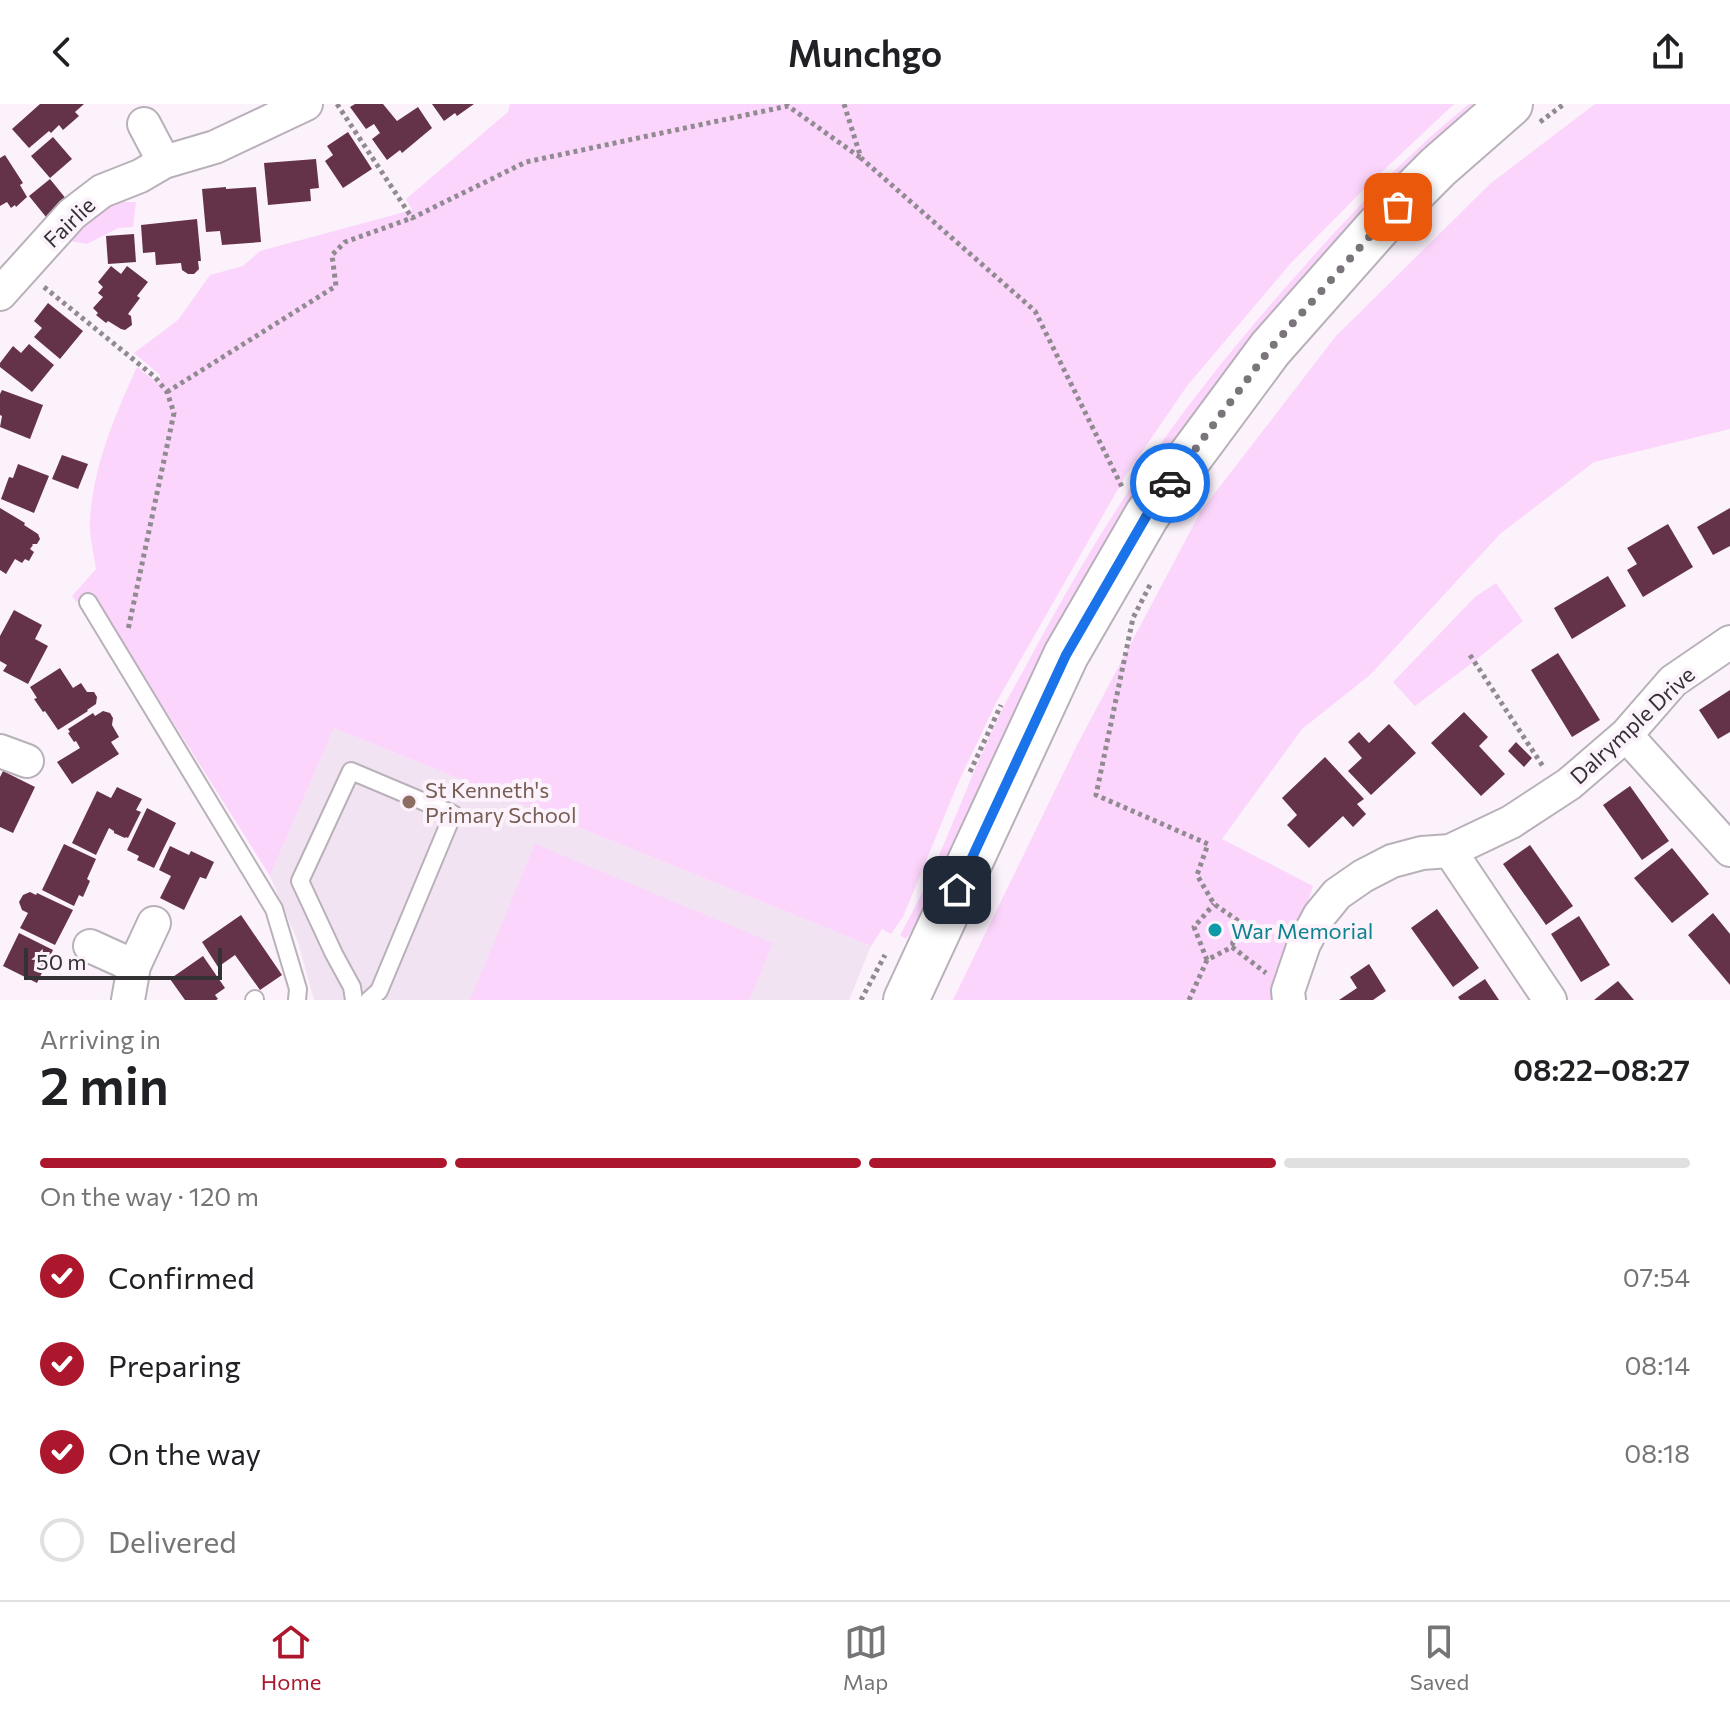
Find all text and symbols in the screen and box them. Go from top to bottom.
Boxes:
icon: back [40,30,84,74]
text: Munchgo [788,30,942,74]
icon: share [1646,30,1690,74]
pin [1364,173,1432,241]
icon: bag [1376,185,1420,229]
street label: Fairlie [38,191,100,253]
courier [1130,443,1210,523]
icon: car [1148,461,1192,505]
street label: Dalrymple Drive [1564,660,1700,790]
place label: St Kenneth's Primary School [425,776,577,828]
marker: St Kenneth's Primary School [400,793,418,811]
pin [923,856,991,924]
icon: home [935,868,979,912]
place label: War Memorial [1231,917,1373,944]
marker: War Memorial [1206,921,1224,939]
scale bar [24,944,222,980]
text: 50 m [36,948,86,975]
text: Arriving in [40,1023,161,1054]
text: 08:22–08:27 [1513,1050,1690,1087]
text: 2 min [40,1052,169,1116]
text: On the way · 120 m [40,1180,259,1211]
icon: check [40,1254,84,1298]
text: Confirmed [108,1258,255,1295]
text: 07:54 [1623,1261,1690,1292]
icon: check [40,1342,84,1386]
text: Preparing [108,1346,241,1383]
text: 08:14 [1624,1349,1690,1380]
icon: check [40,1430,84,1474]
text: On the way [108,1434,261,1471]
text: 08:18 [1624,1437,1690,1468]
text: Delivered [108,1522,237,1559]
tab: Home [261,1620,321,1695]
tab: Map [843,1620,888,1695]
tab: Saved [1410,1620,1469,1695]

